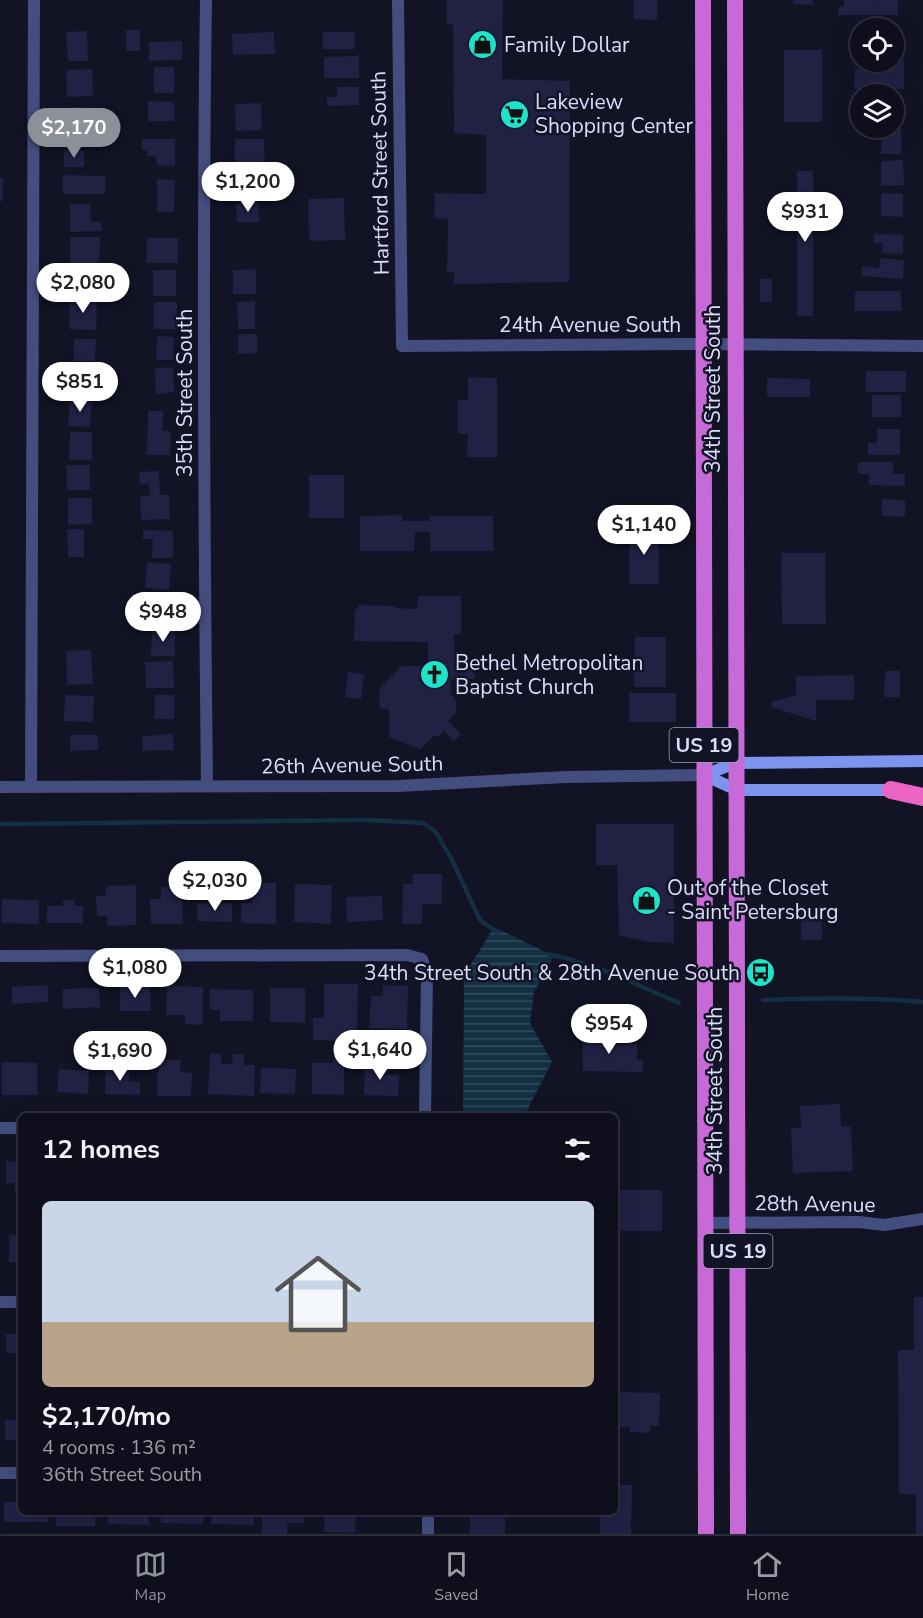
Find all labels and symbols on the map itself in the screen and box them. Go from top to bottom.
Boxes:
shop icon: Family Dollar [467,29,499,61]
place label: Family Dollar [504,31,630,59]
street label: Hartford Street South [364,71,396,275]
place label: Lakeview Shopping Center [535,88,693,140]
supermarket icon: Lakeview Shopping Center [498,98,530,130]
pin: $2,170 [25,108,123,159]
pin: $1,200 [199,162,297,213]
pin: $931 [769,192,841,243]
pin: $2,080 [34,263,132,314]
street label: 34th Street South [699,305,727,473]
street label: 35th Street South [171,309,199,477]
street label: 24th Avenue South [499,311,681,339]
pin: $851 [44,362,116,413]
pin: $1,140 [595,505,693,556]
pin: $948 [127,592,199,643]
place label: Bethel Metropolitan Baptist Church [455,649,643,701]
church icon: Bethel Metropolitan Baptist Church [418,659,450,691]
road number: US 19 [670,728,738,762]
street label: 26th Avenue South [261,749,443,781]
pin: $2,030 [166,861,264,912]
place label: Out of the Closet - Saint Petersburg [667,874,839,926]
shop icon: Out of the Closet - Saint Petersburg [630,884,662,916]
pin: $1,080 [86,948,184,999]
bus stop icon: 34th Street South & 28th Avenue South [745,957,777,989]
place label: 34th Street South & 28th Avenue South [364,959,740,987]
pin: $954 [573,1004,645,1055]
street label: 34th Street South [701,1007,729,1175]
pin: $1,640 [331,1030,429,1081]
pin: $1,690 [71,1031,169,1082]
street label: 28th Avenue [754,1189,876,1219]
road number: US 19 [704,1234,772,1268]

